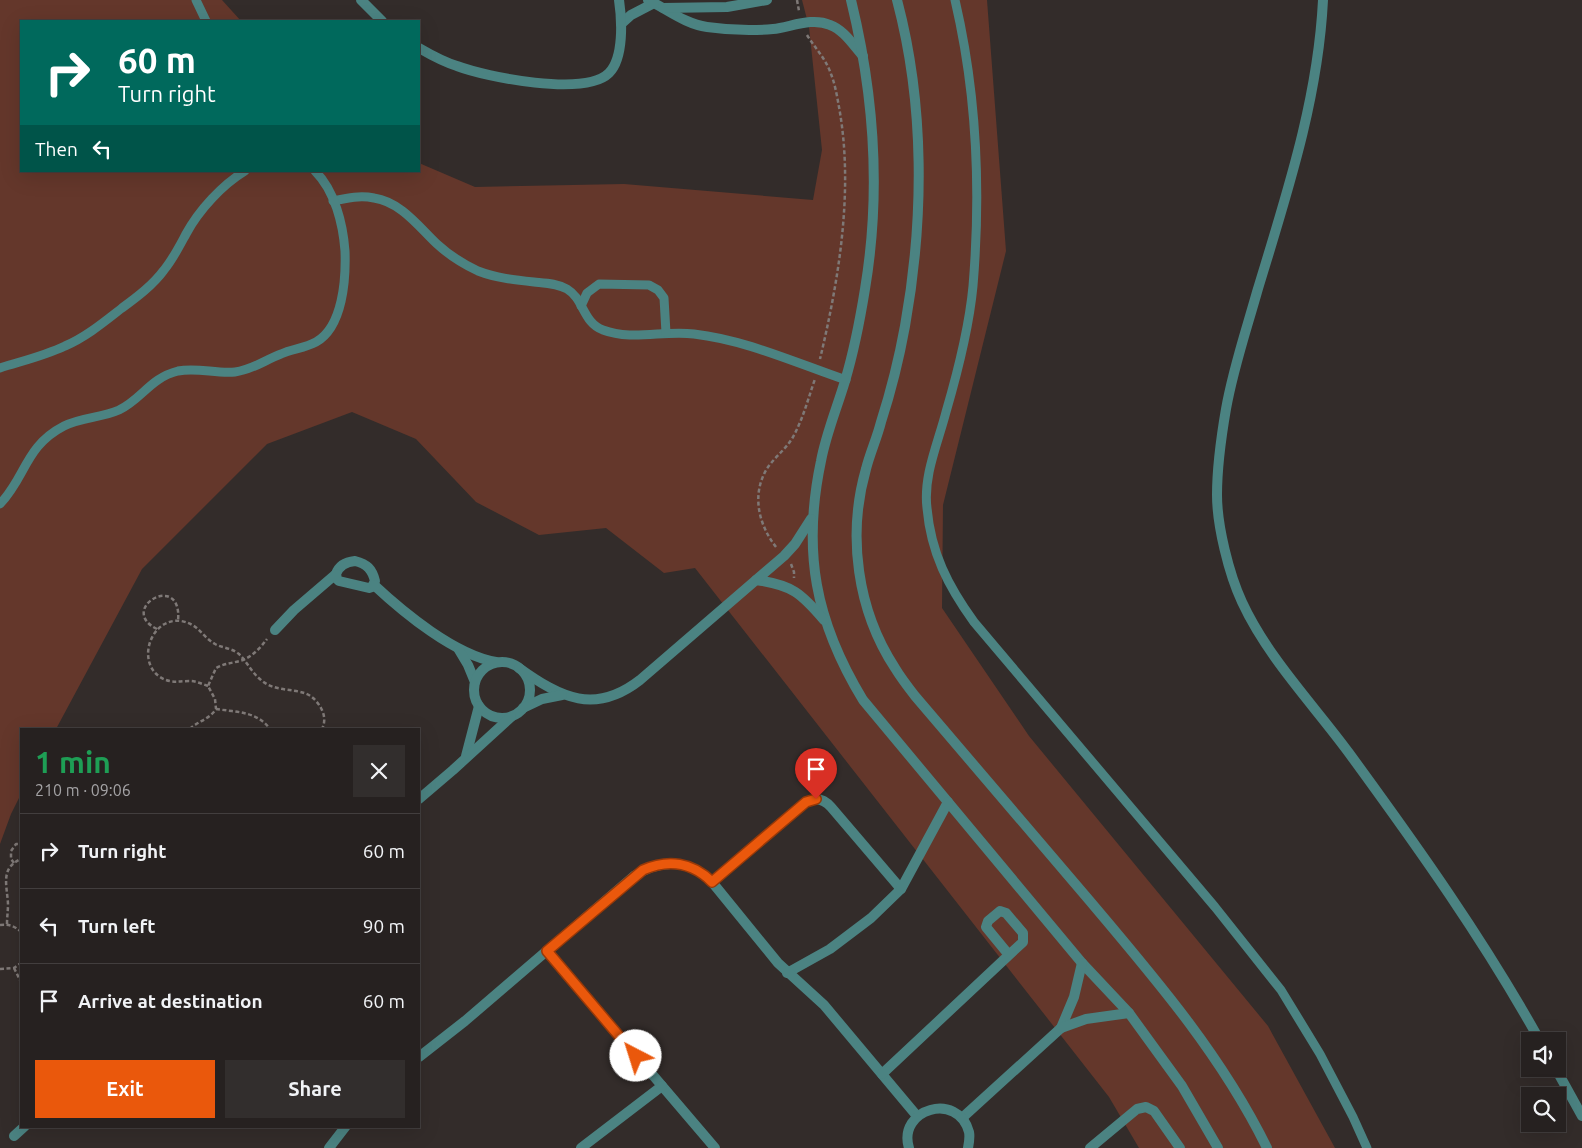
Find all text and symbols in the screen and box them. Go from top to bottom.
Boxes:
icon: right [35,40,100,105]
text: 60 m [118,40,196,80]
text: Turn right [118,81,216,106]
icon: left [88,135,116,163]
text: Then [35,138,78,160]
text: 1 min [35,745,111,779]
button: close [353,745,405,797]
pin [795,748,837,799]
icon: arrive [802,755,830,783]
text: 210 m · 09:06 [35,781,131,799]
icon: right [35,837,63,865]
text: Turn right [78,840,166,862]
text: 60 m [363,840,405,862]
icon: left [35,912,63,940]
text: Turn left [78,915,156,937]
text: 90 m [363,915,405,937]
icon: arrive [35,987,63,1015]
text: Arrive at destination [78,990,263,1012]
text: 60 m [363,990,405,1012]
position arrow [609,1029,661,1081]
map controls [1521,1032,1566,1132]
button: sound [1521,1032,1566,1077]
button: Exit [35,1060,215,1118]
button: Share [225,1060,405,1118]
button: search [1521,1087,1566,1132]

